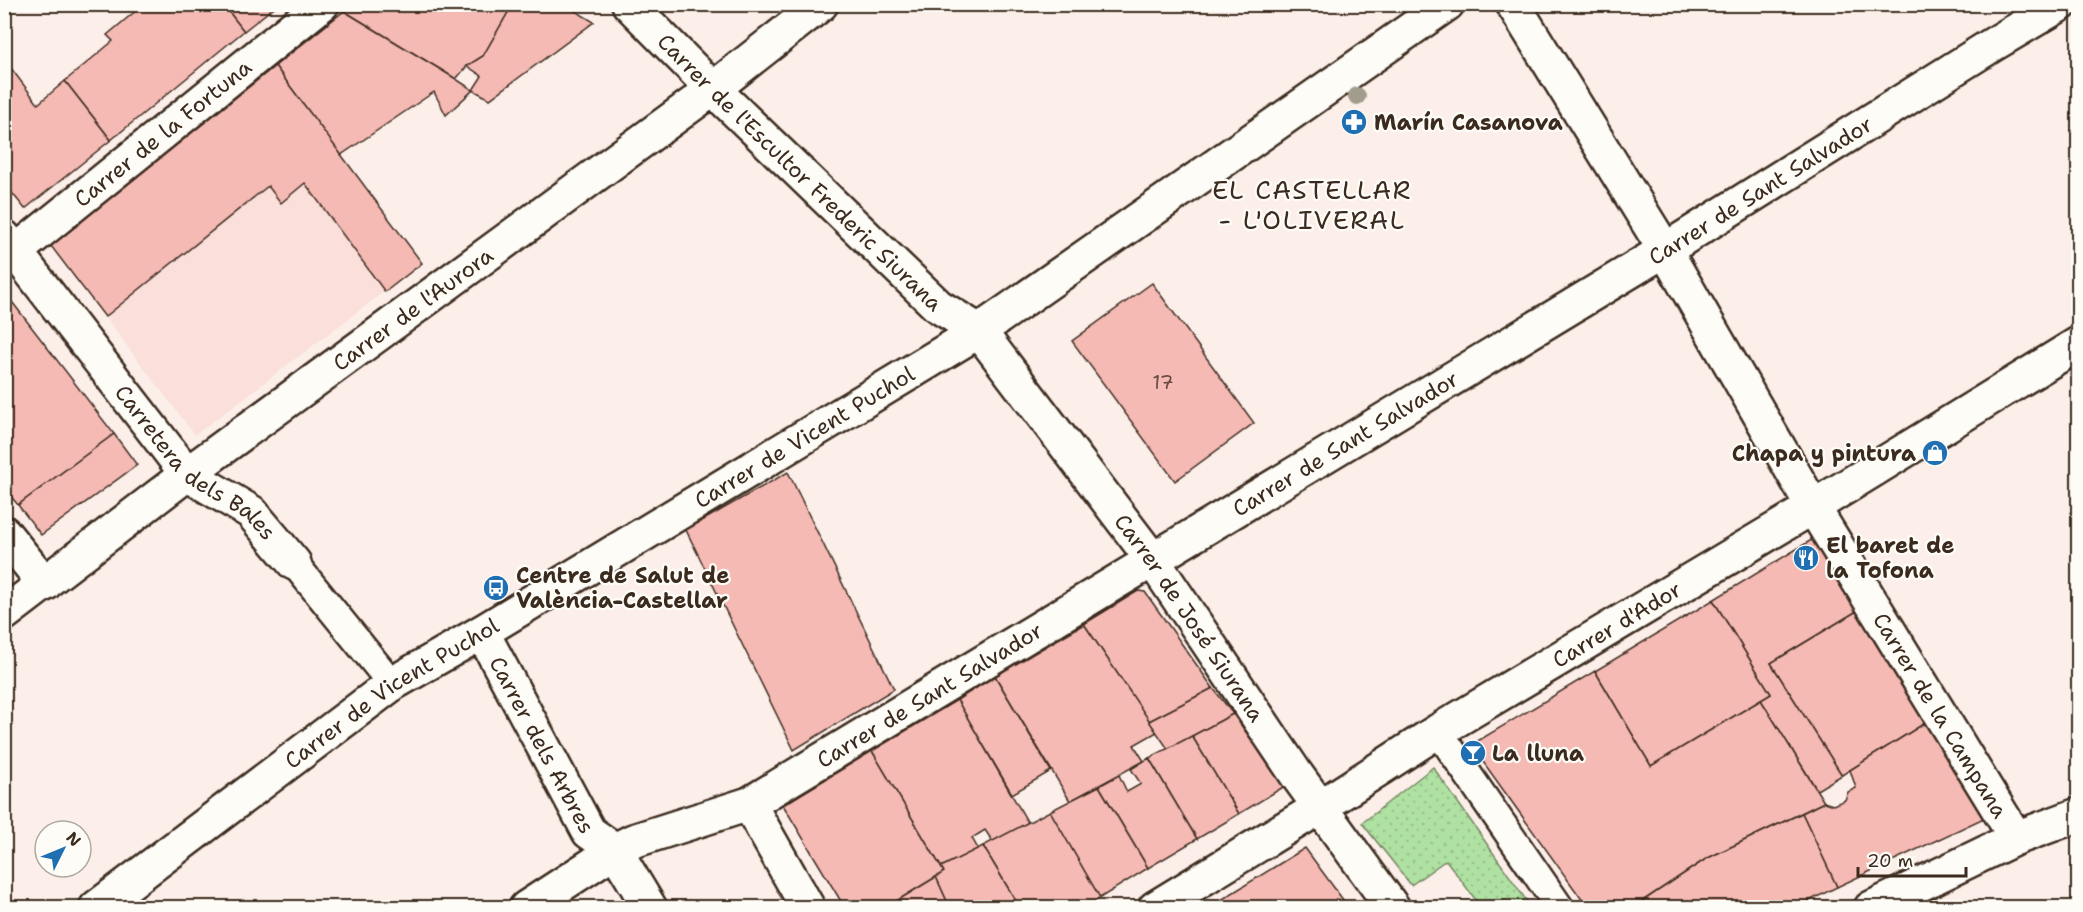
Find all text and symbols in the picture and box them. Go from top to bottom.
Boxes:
street label: Carrer de l'Escultor Frederic Siurana [651,27,949,318]
street label: Carrer de la Fortuna [68,53,258,214]
pharmacy icon: Marín Casanova [1339,107,1369,137]
place label: Marín Casanova [1374,108,1563,137]
street label: Carrer de Sant Salvador [1643,110,1878,272]
district label: EL CASTELLAR - L'OLIVERAL [1212,172,1412,237]
street label: Carrer de l'Aurora [327,241,499,378]
street label: Carrer de Vicent Puchol [689,359,920,515]
street label: Carrer de Sant Salvador [1227,364,1464,523]
house number: 17 [1152,369,1174,395]
street label: Carretera dels Bales [108,379,282,546]
shop icon: Chapa y pintura [1920,438,1950,468]
place label: Chapa y pintura [1732,439,1916,468]
street label: Carrer de José Siurana [1108,508,1271,728]
place label: El baret de la Tofona [1826,531,1954,585]
restaurant icon: El baret de la Tofona [1791,543,1821,573]
place label: Centre de Salut de València-Castellar [516,561,729,615]
bus stop icon: Centre de Salut de València-Castellar [481,573,511,603]
street label: Carrer d'Ador [1547,575,1687,674]
street label: Carrer de la Campana [1866,607,2014,824]
street label: Carrer de Vicent Puchol [279,611,505,775]
street label: Carrer de Sant Salvador [811,616,1048,775]
street label: Carrer dels Arbres [483,651,601,839]
bar icon: La lluna [1458,738,1488,768]
place label: La lluna [1492,739,1584,768]
north arrow [33,819,93,879]
text: N [62,827,86,851]
scale bar [1858,840,1966,878]
text: 20 m [1867,849,1913,873]

